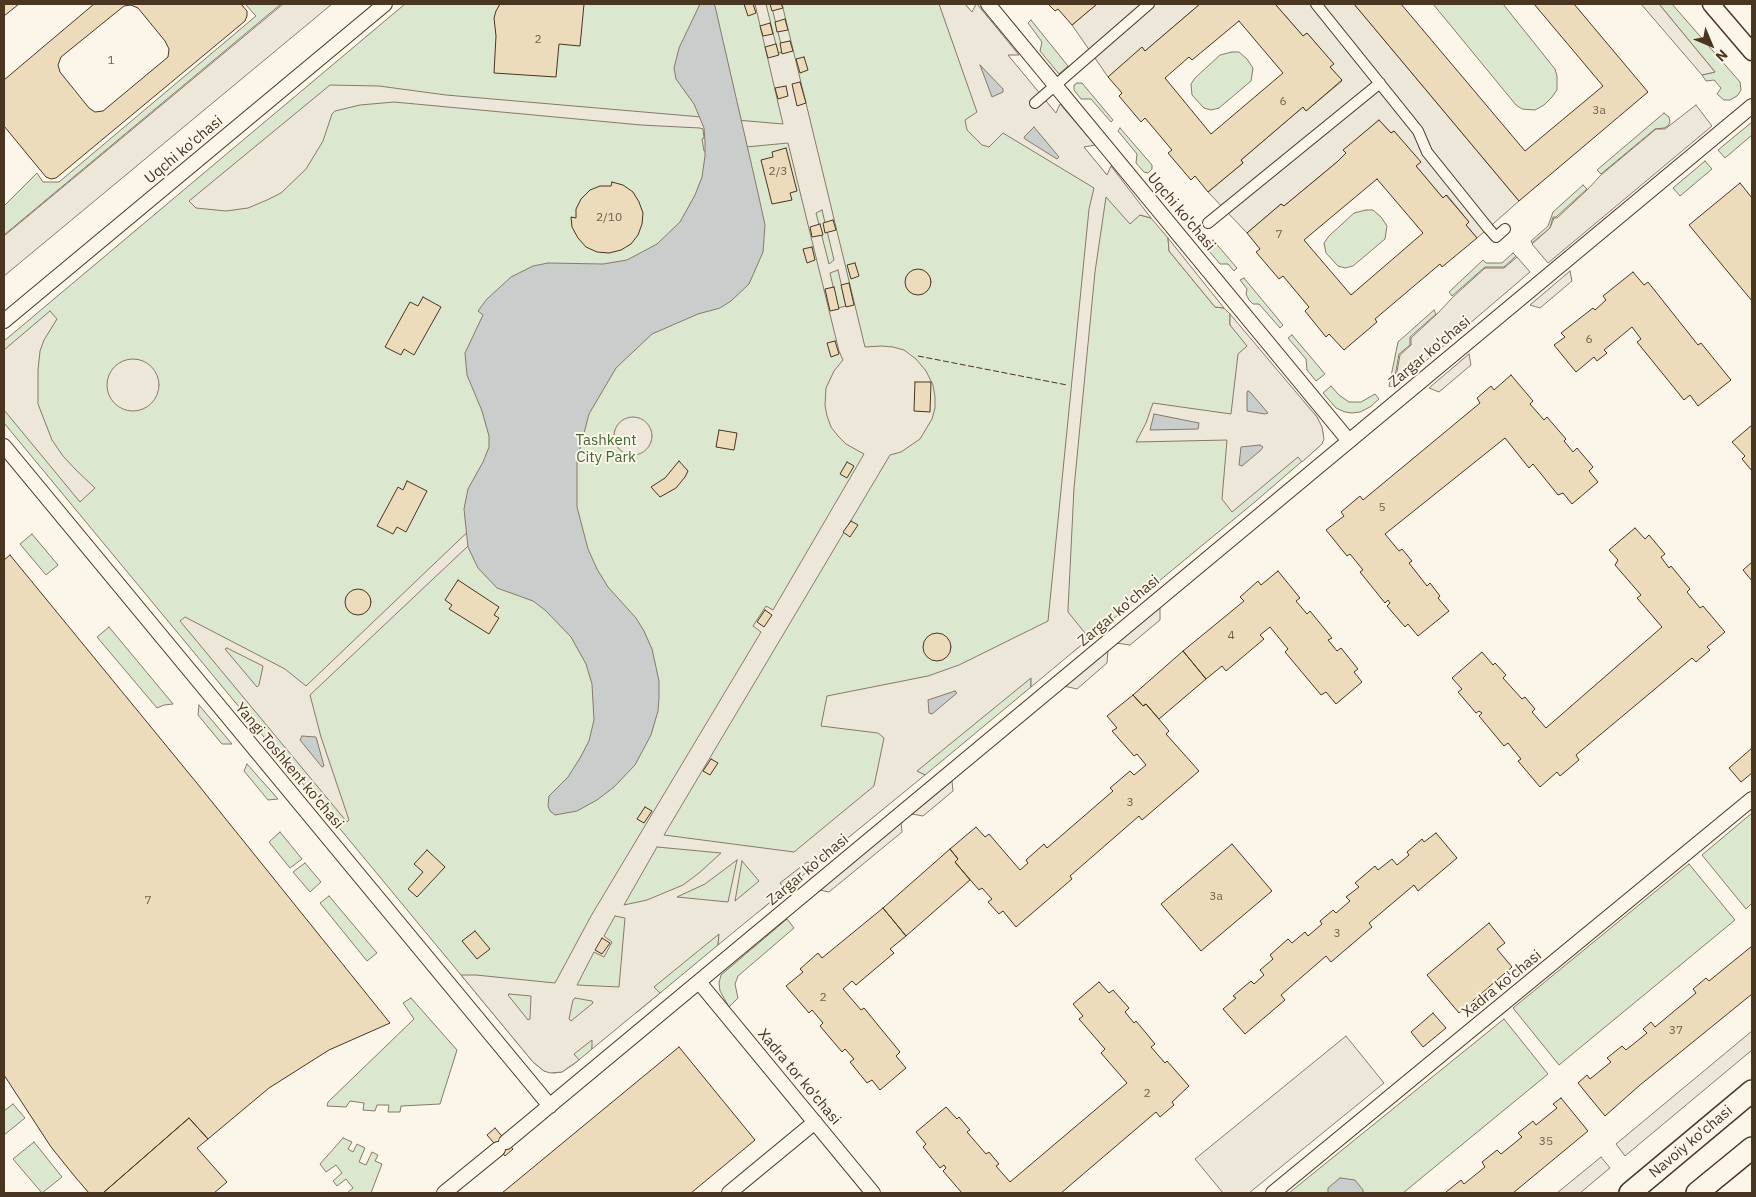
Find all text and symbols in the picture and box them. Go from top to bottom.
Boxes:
north arrow [1686,20,1736,70]
house number: 2 [534,33,542,47]
text: N [1712,46,1732,66]
house number: 1 [107,54,115,68]
house number: 6 [1279,95,1287,109]
house number: 3a [1592,104,1606,118]
street label: Uqchi ko'chasi [141,112,227,188]
house number: 2/3 [769,165,787,179]
street label: Uqchi ko'chasi [1143,169,1219,255]
house number: 2/10 [596,211,622,225]
house number: 7 [1275,228,1283,242]
street label: Zargar ko'chasi [1386,313,1474,391]
house number: 6 [1585,333,1593,347]
park label: Tashkent City Park [575,432,637,467]
house number: 5 [1378,501,1386,515]
street label: Zargar ko'chasi [1075,572,1163,650]
house number: 4 [1227,629,1235,643]
street label: Yangi Toshkent ko'chasi [231,699,347,833]
house number: 3 [1126,796,1134,810]
street label: Zargar ko'chasi [764,831,852,909]
house number: 3a [1209,890,1223,904]
house number: 7 [144,894,152,908]
house number: 3 [1333,927,1341,941]
street label: Xadra ko'chasi [1459,946,1545,1022]
house number: 2 [819,991,827,1005]
house number: 37 [1669,1024,1683,1038]
street label: Xadra tor ko'chasi [754,1025,844,1129]
house number: 2 [1143,1087,1151,1101]
street label: Navoiy ko'chasi [1646,1102,1736,1182]
house number: 35 [1539,1135,1553,1149]

